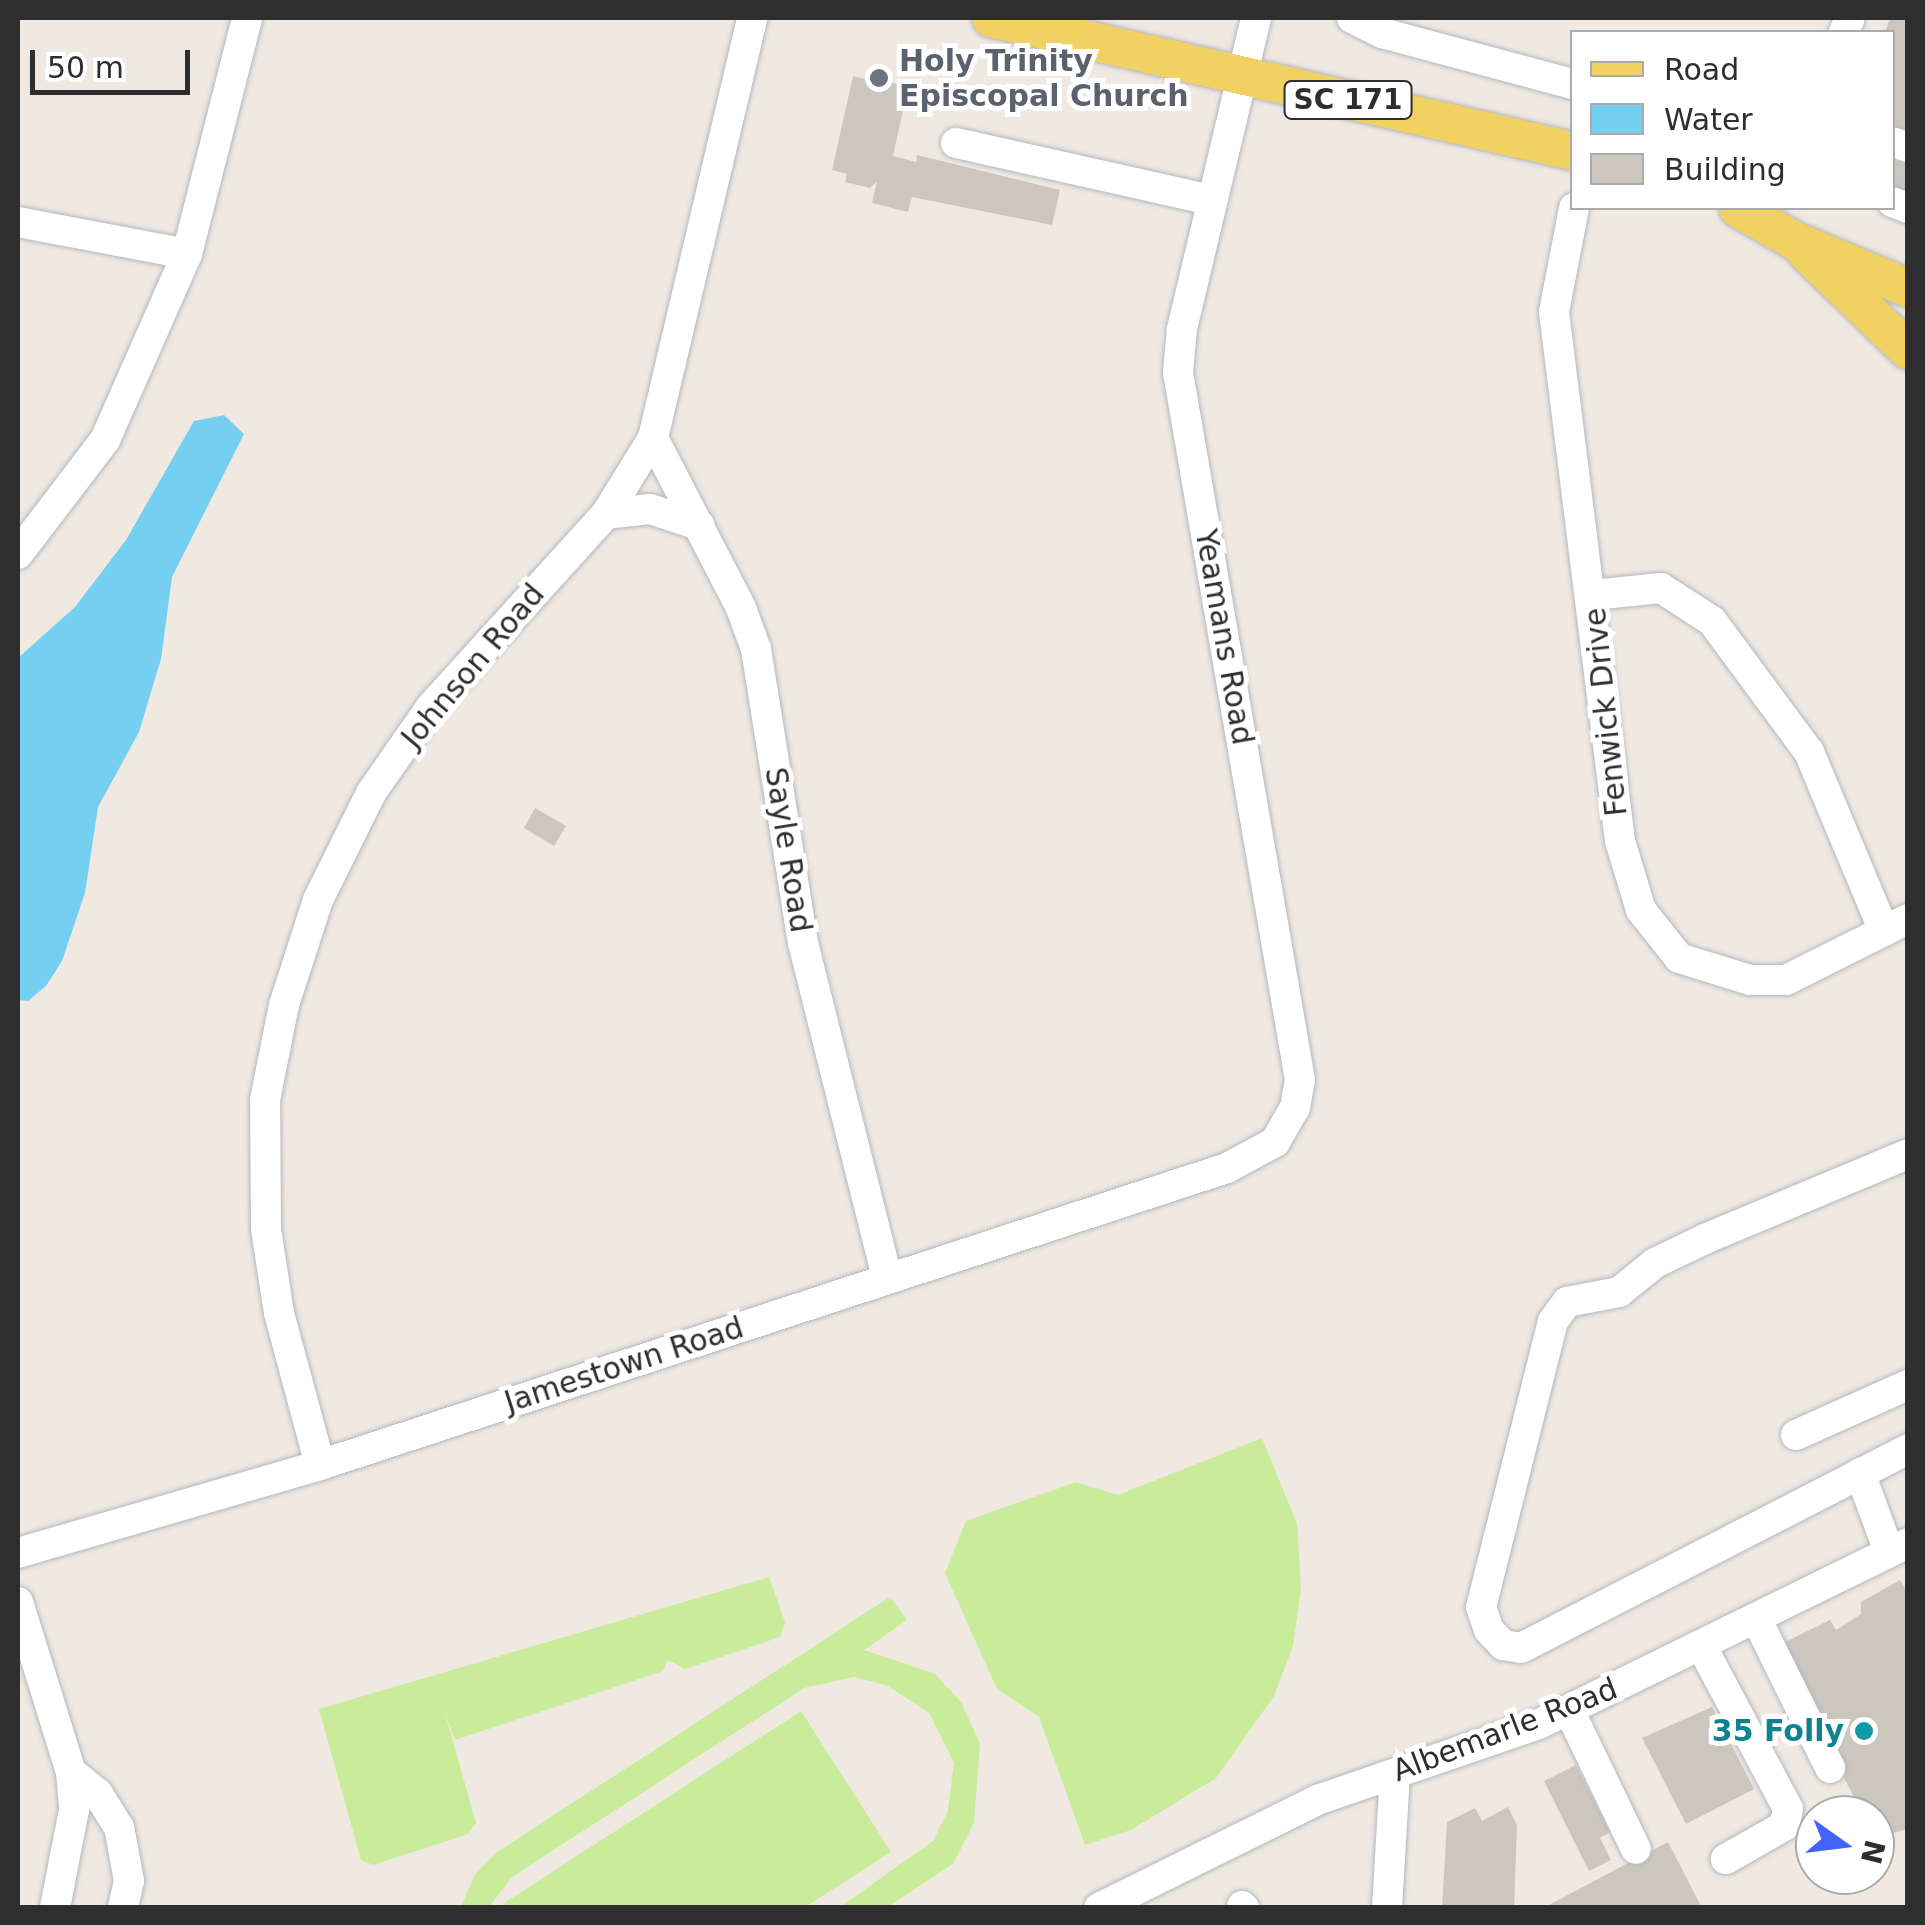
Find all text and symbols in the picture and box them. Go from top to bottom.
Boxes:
scale bar [35,30,195,92]
legend [1570,30,1895,210]
place label: Holy Trinity Episcopal Church [899,43,1189,114]
text: 50 m [47,50,124,85]
text: Road [1664,52,1739,87]
marker: Holy Trinity Episcopal Church [868,67,890,89]
road number: SC 171 [1283,77,1413,123]
text: Water [1664,102,1753,137]
text: Building [1664,152,1786,187]
street label: Yeamans Road [1187,526,1261,748]
street label: Johnson Road [394,577,552,755]
street label: Fenwick Drive [1577,606,1635,818]
street label: Sayle Road [757,765,819,935]
street label: Jamestown Road [500,1309,748,1421]
street label: Albemarle Road [1387,1671,1623,1789]
place label: 35 Folly [1712,1713,1844,1749]
marker: 35 Folly [1853,1720,1875,1742]
north arrow [1795,1795,1895,1895]
text: N [1854,1837,1891,1867]

